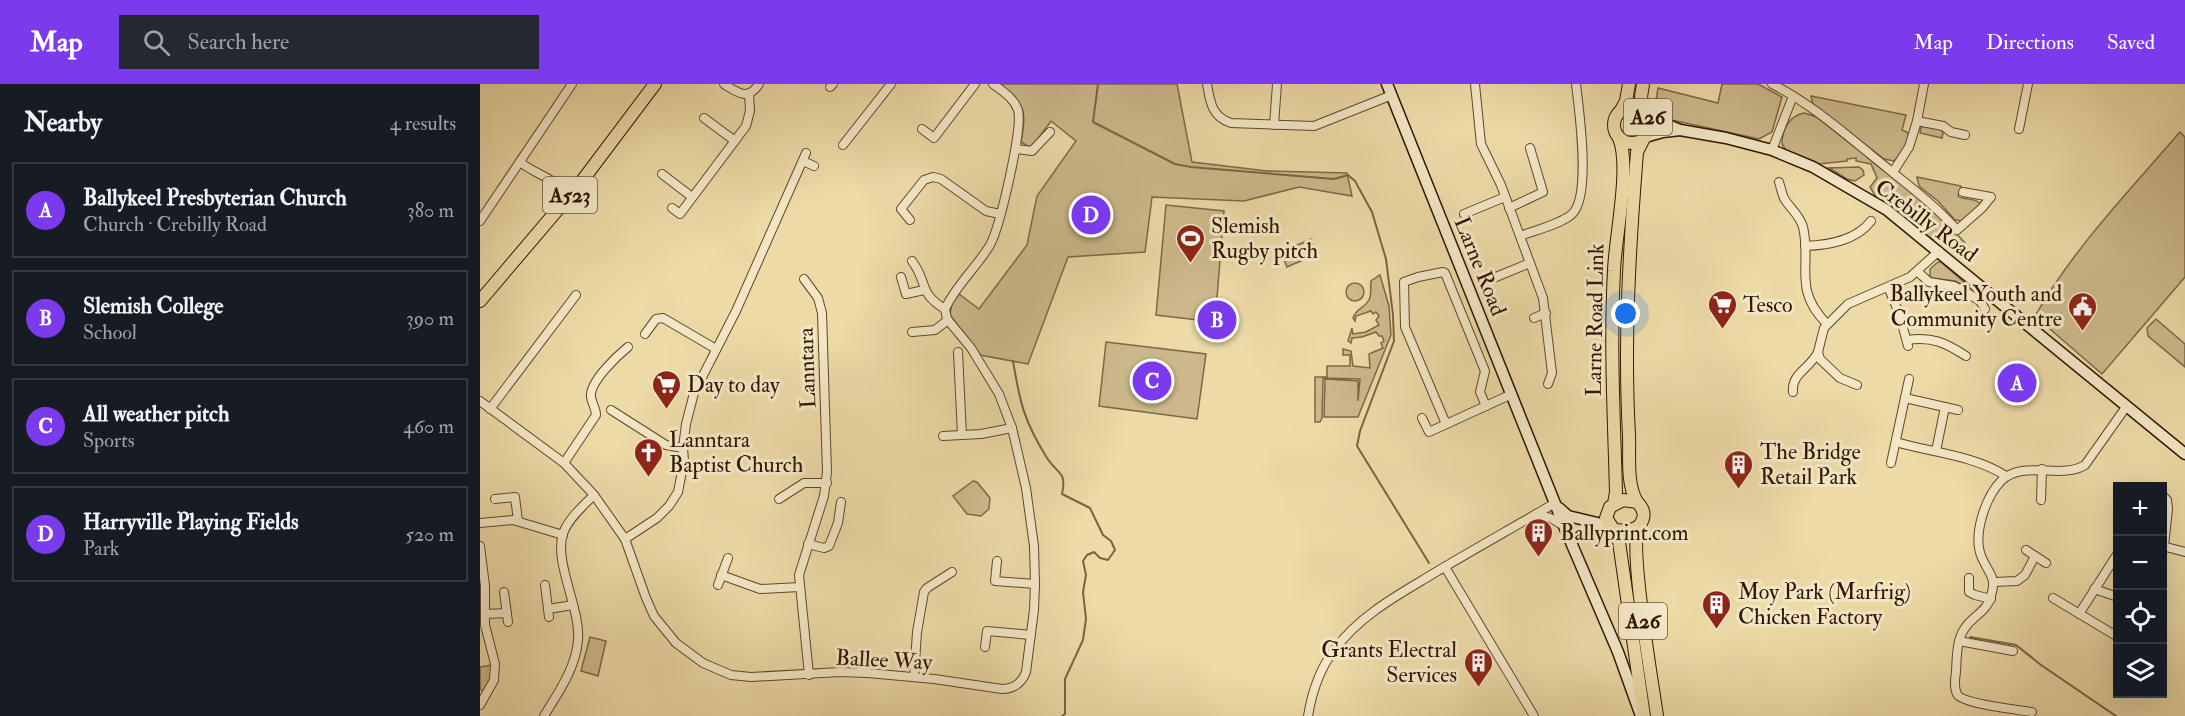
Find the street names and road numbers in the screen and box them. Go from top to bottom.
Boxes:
road number: A26 [1624,99,1672,135]
street label: Crebilly Road [1870,173,1983,269]
road number: A523 [543,177,597,213]
street label: Larne Road [1448,213,1513,320]
street label: Larne Road Link [1580,243,1610,397]
street label: Lanntara [792,326,822,409]
road number: A26 [1619,603,1667,639]
street label: Ballee Way [835,643,933,677]

